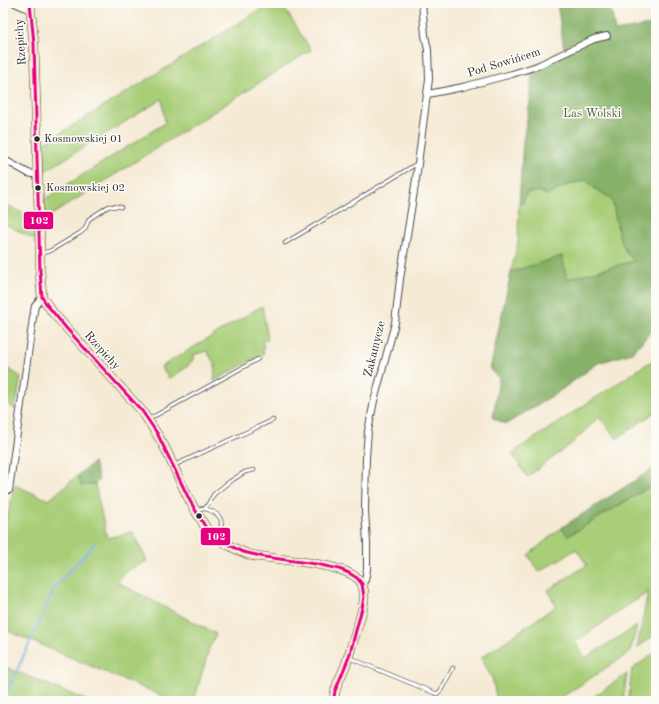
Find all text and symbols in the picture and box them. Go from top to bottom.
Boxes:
street label: Rzepichy [13,18,29,66]
street label: Pod Sowińcem [466,46,542,80]
park label: Las Wolski [563,108,621,120]
marker: Kosmowskiej 01 [32,134,42,144]
place label: Kosmowskiej 01 [44,134,123,145]
marker: Kosmowskiej 02 [33,183,43,193]
place label: Kosmowskiej 02 [46,183,125,194]
line badge: 102 [23,211,54,230]
text: 102 [29,216,49,227]
street label: Zakamycze [362,319,388,378]
street label: Rzepichy [82,330,123,373]
unlabelled marker [194,511,204,521]
line badge: 102 [200,527,231,546]
text: 102 [206,532,226,543]

